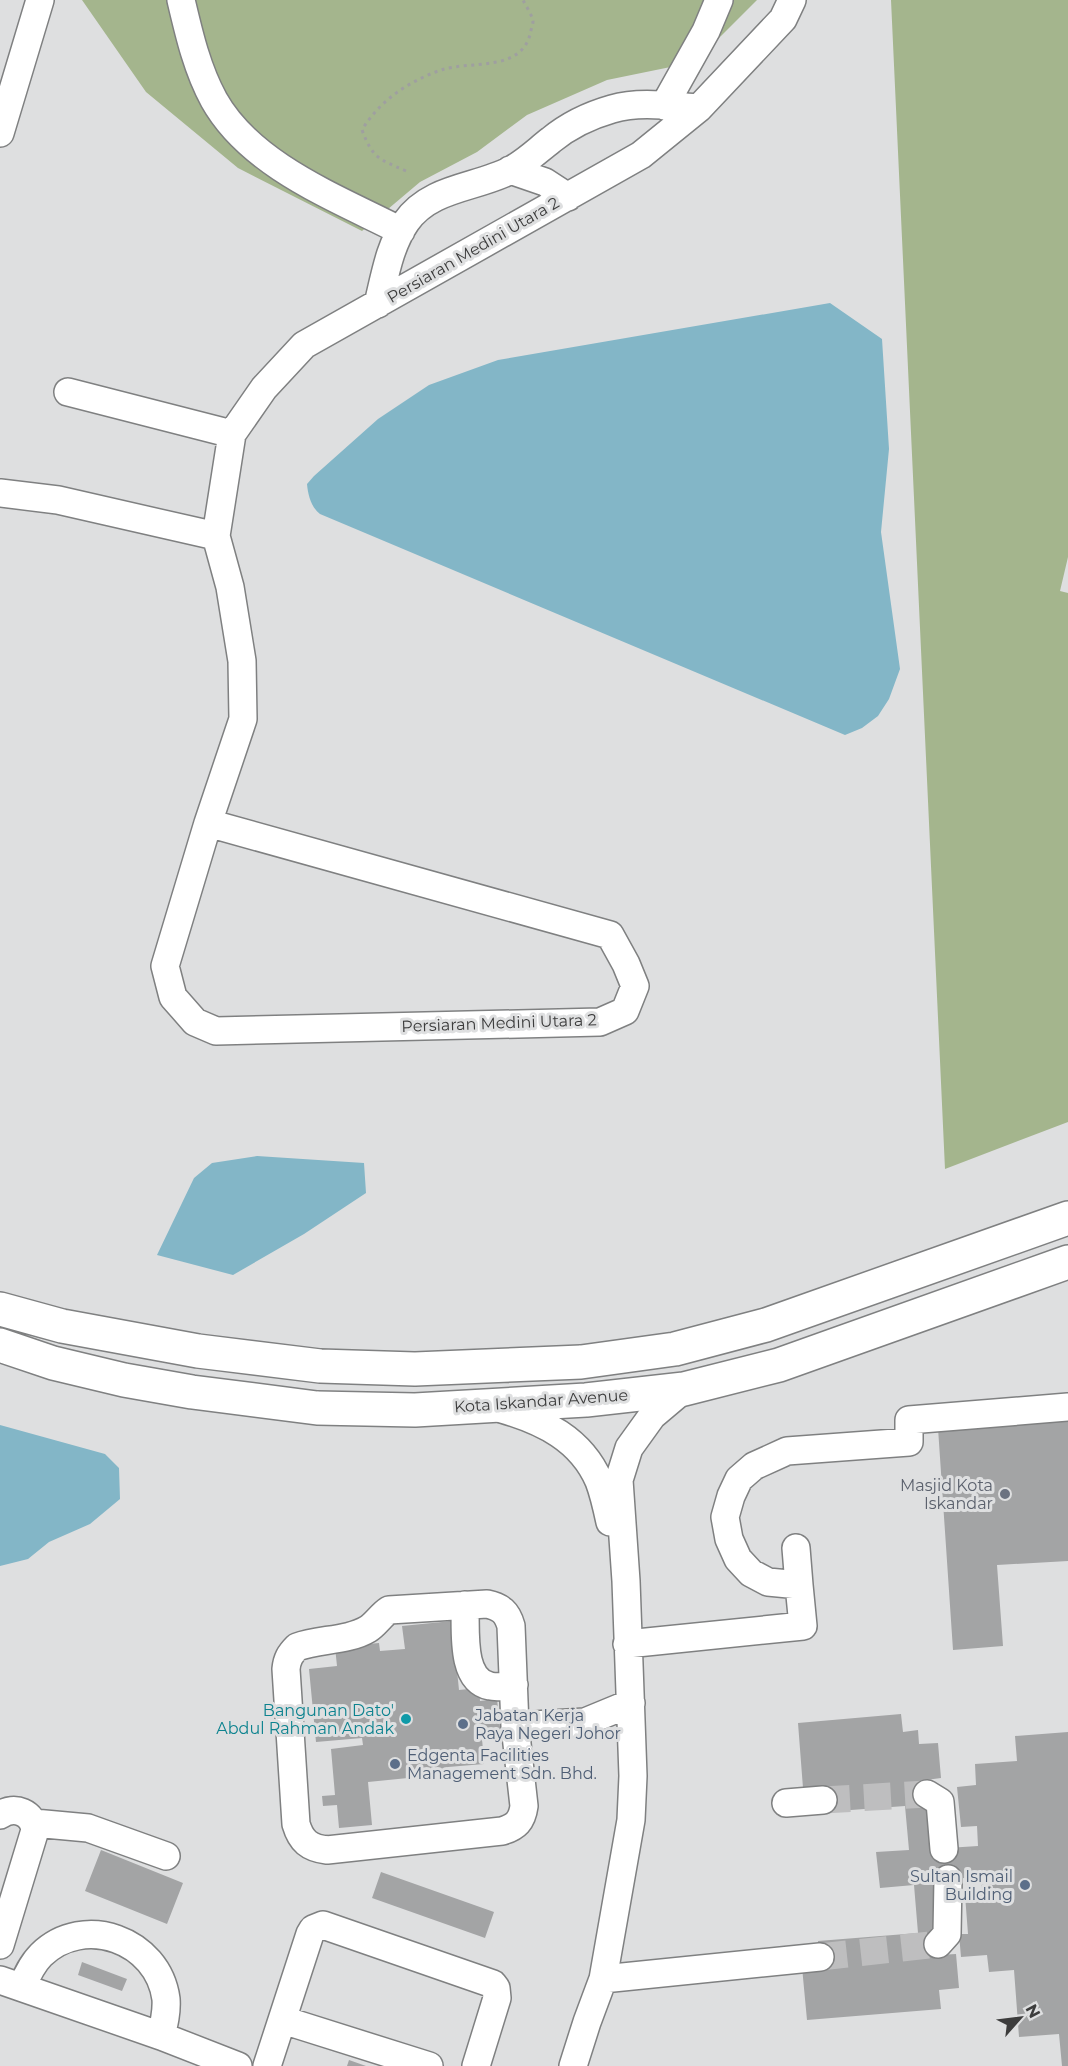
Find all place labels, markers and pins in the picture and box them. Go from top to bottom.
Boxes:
place label: Masjid Kota Iskandar [900,1476,993,1513]
marker: Masjid Kota Iskandar [998,1487,1012,1501]
place label: Bangunan Dato' Abdul Rahman Andak [216,1701,394,1738]
place label: Jabatan Kerja Raya Negeri Johor [474,1706,621,1743]
marker: Bangunan Dato' Abdul Rahman Andak [399,1712,413,1726]
marker: Jabatan Kerja Raya Negeri Johor [456,1717,470,1731]
place label: Edgenta Facilities Management Sdn. Bhd. [407,1746,597,1783]
marker: Edgenta Facilities Management Sdn. Bhd. [388,1757,402,1771]
place label: Sultan Ismail Building [910,1867,1013,1904]
marker: Sultan Ismail Building [1018,1878,1032,1892]

